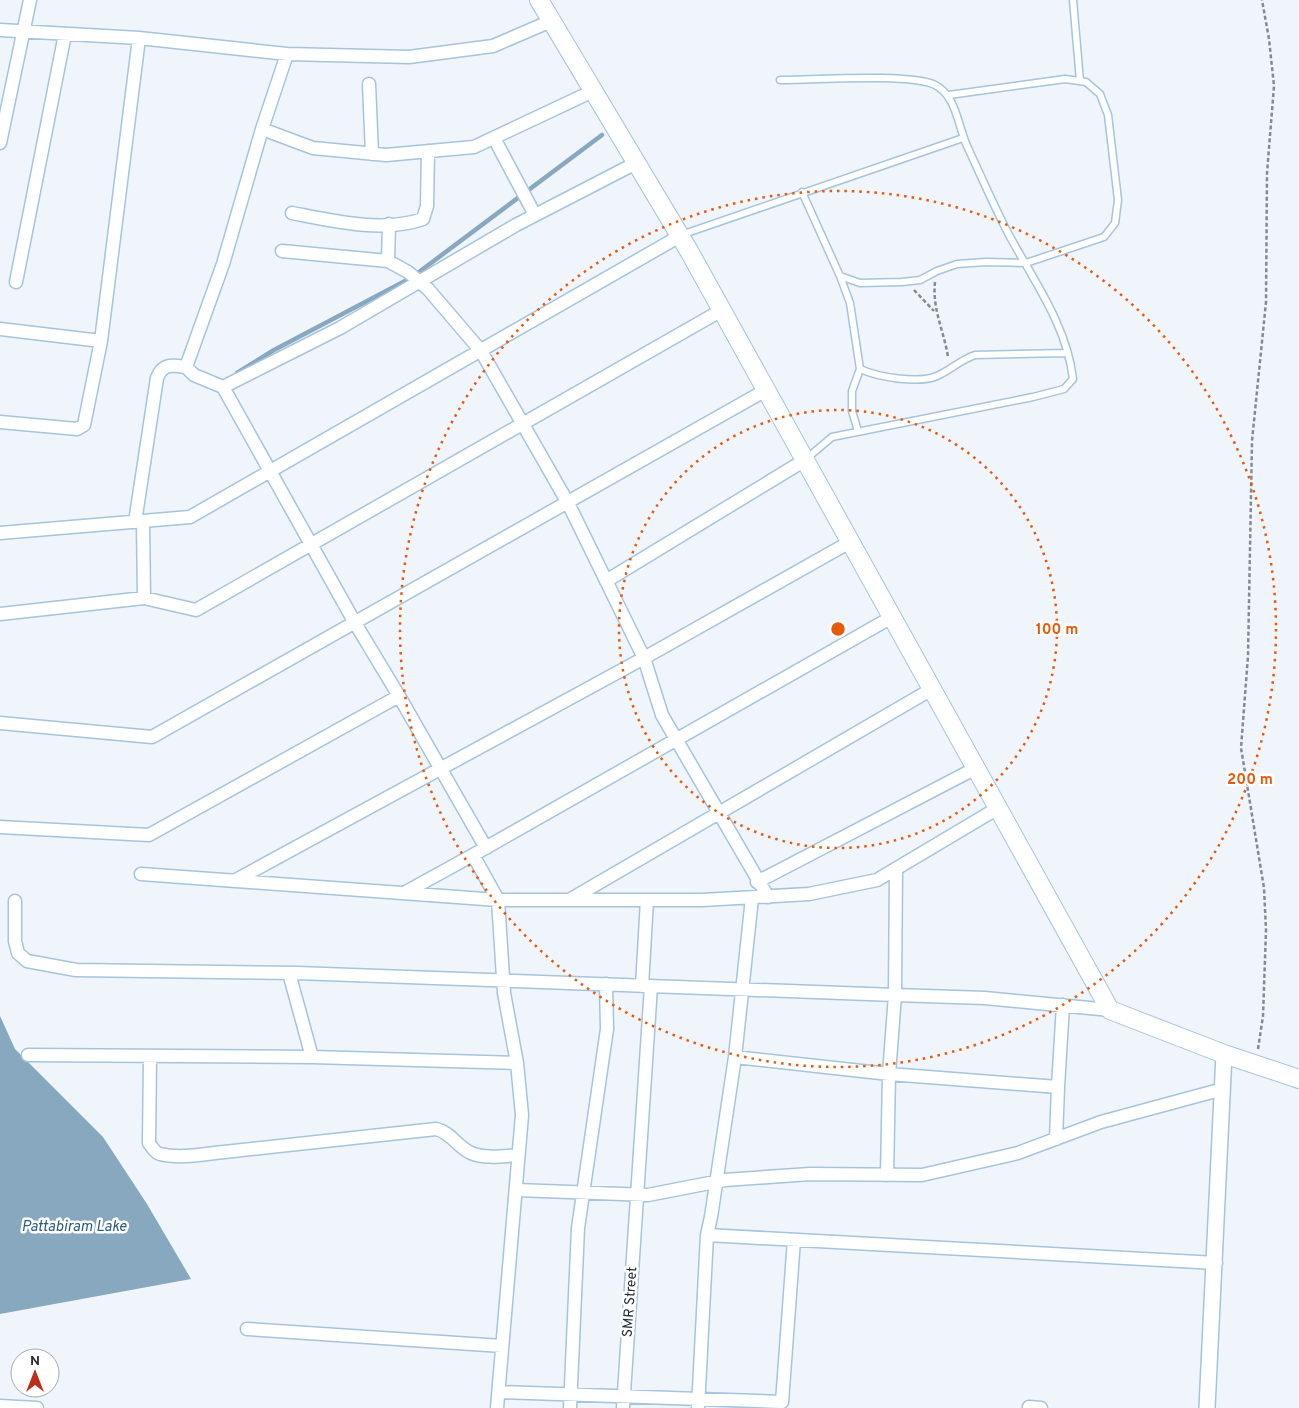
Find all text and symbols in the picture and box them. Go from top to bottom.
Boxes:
centre of rings [829,620,847,638]
text: 100 m [1036,621,1078,640]
text: 200 m [1227,771,1273,790]
water label: Pattabiram Lake [21,1218,127,1237]
street label: SMR Street [620,1266,641,1338]
north arrow [10,1348,60,1398]
text: N [30,1353,40,1370]

